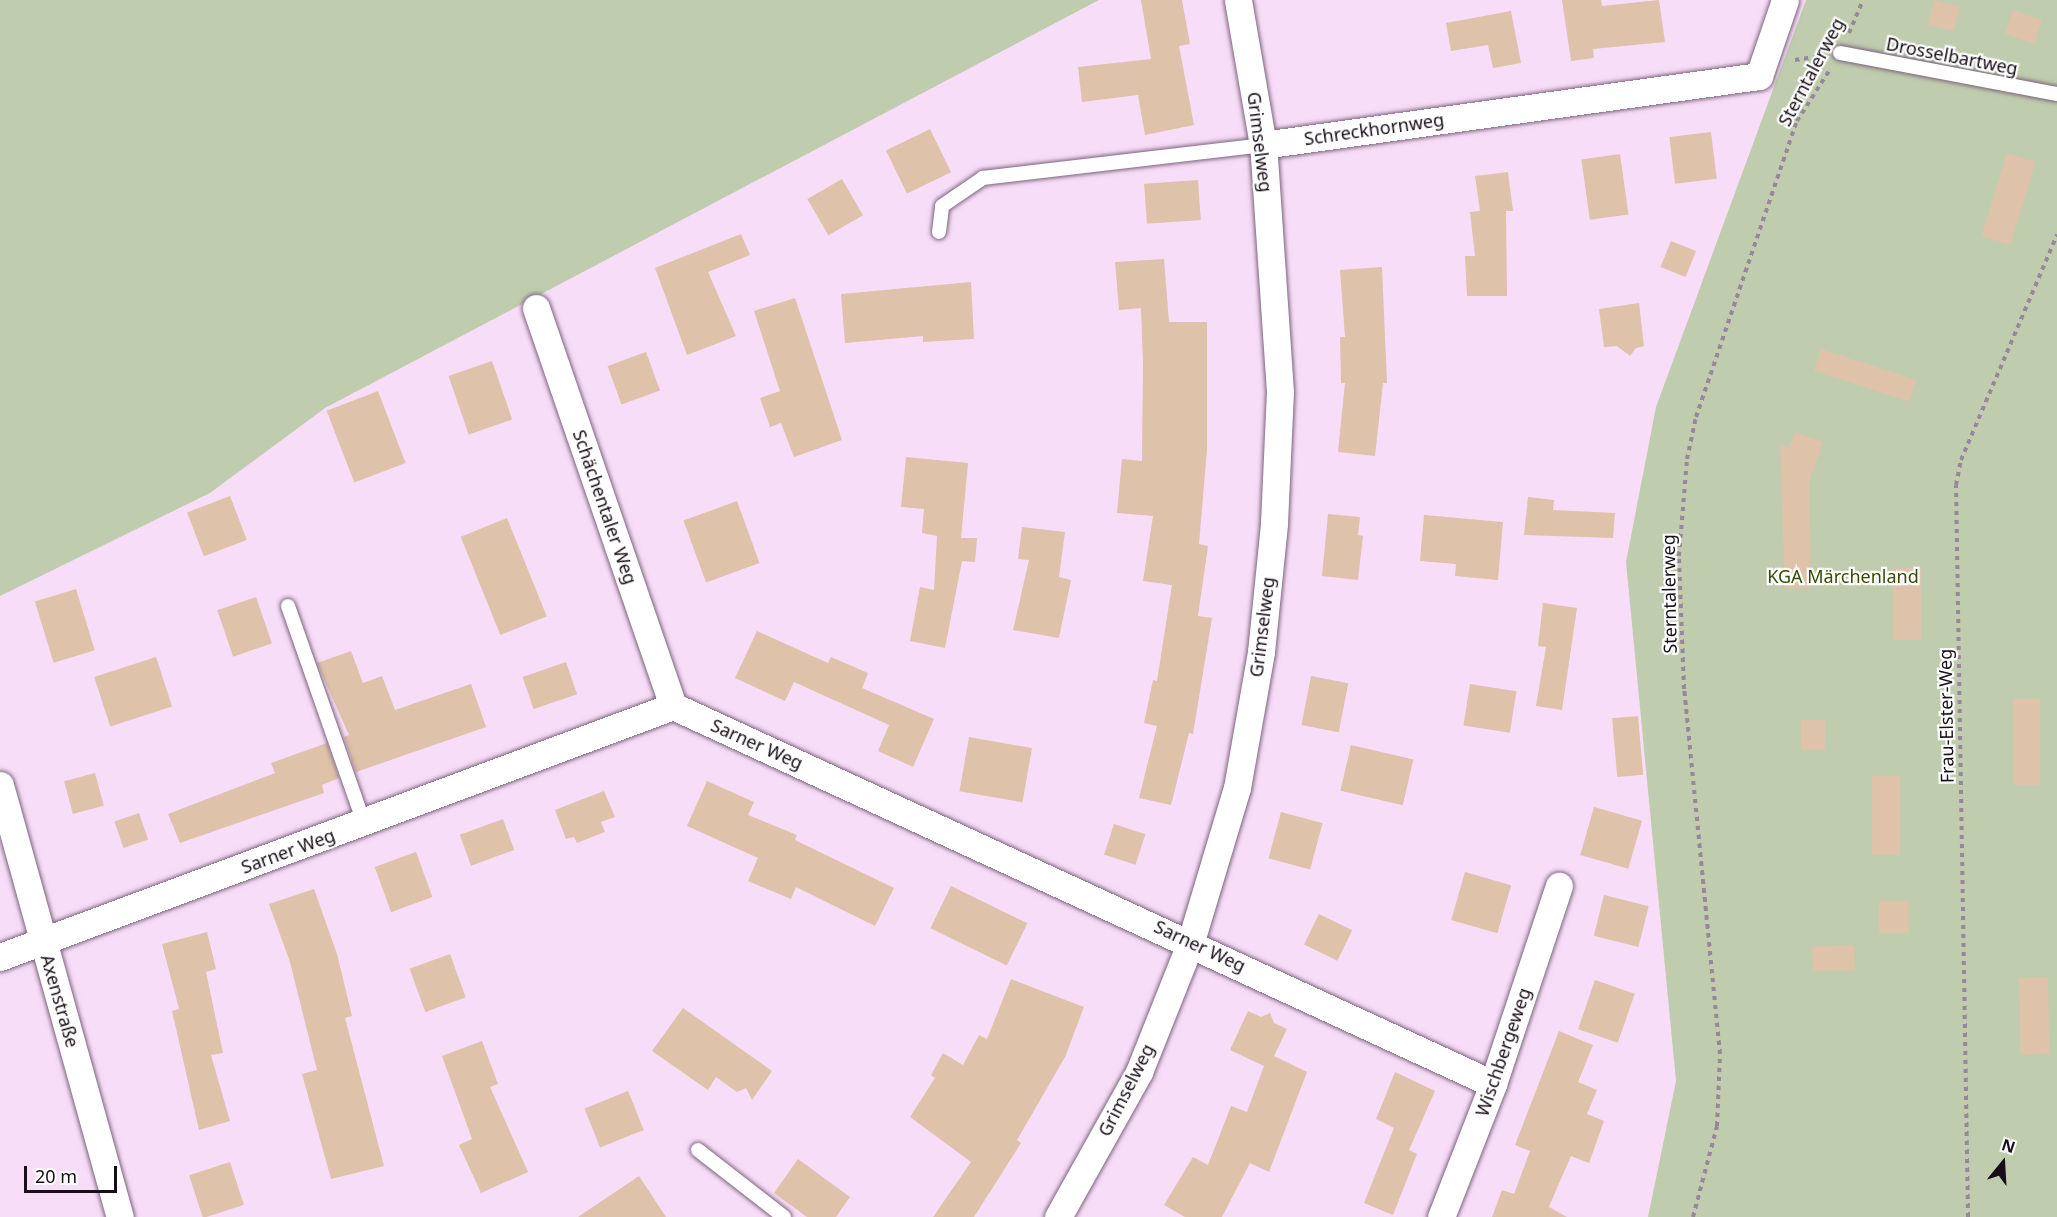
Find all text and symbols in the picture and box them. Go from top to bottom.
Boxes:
street label: Sterntalerweg [1773,14,1849,130]
street label: Drosselbartweg [1884,33,2020,79]
street label: Grimselweg [1243,91,1277,193]
street label: Schreckhornweg [1303,108,1445,150]
street label: Schächentaler Weg [568,427,642,587]
street label: Sterntalerweg [1657,534,1681,654]
park label: KGA Märchenland [1767,565,1919,587]
street label: Grimselweg [1245,576,1279,678]
street label: Frau-Elster-Weg [1934,649,1958,783]
street label: Sarner Weg [708,714,806,774]
street label: Sarner Weg [238,824,338,878]
street label: Sarner Weg [1151,915,1249,977]
street label: Axenstraße [36,952,84,1050]
street label: Wischbergeweg [1471,985,1535,1119]
street label: Grimselweg [1093,1040,1159,1140]
north arrow [1973,1133,2033,1193]
text: N [1999,1133,2018,1158]
scale bar [27,1154,120,1192]
text: 20 m [35,1164,77,1188]

